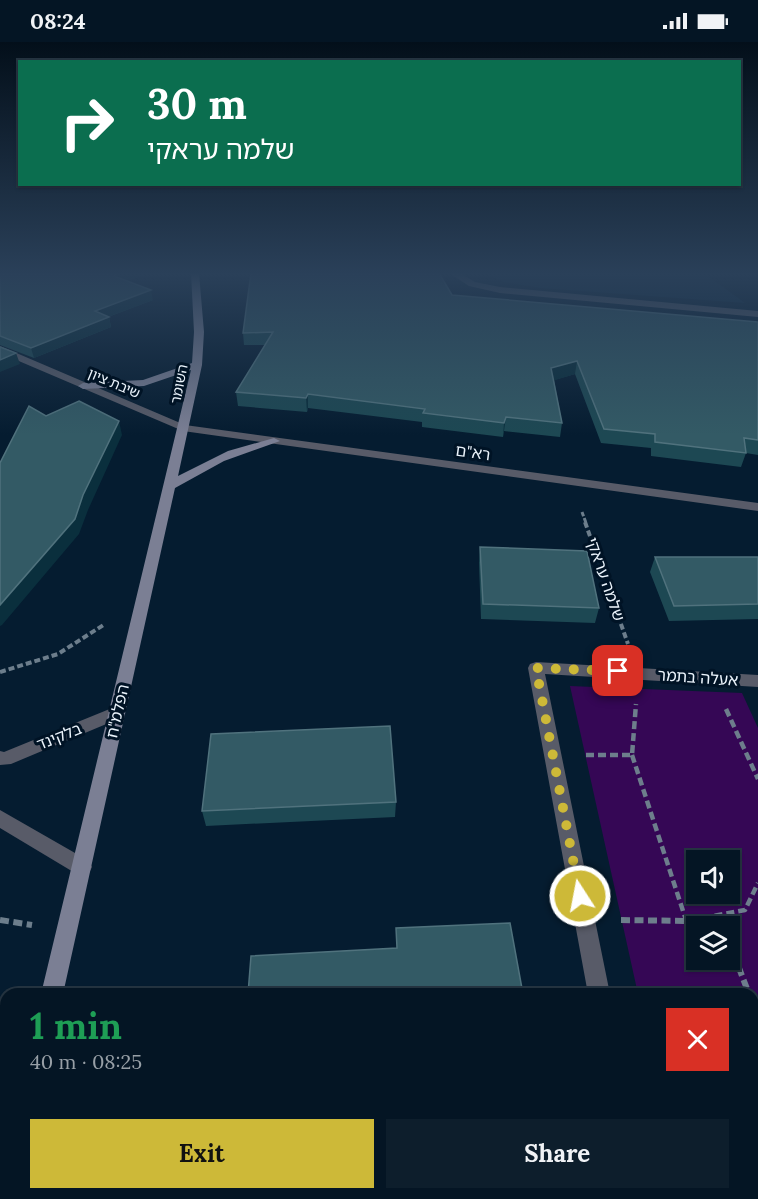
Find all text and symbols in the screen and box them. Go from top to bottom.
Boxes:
text: 08:24 [30,7,86,35]
text: 30 m [147,77,247,131]
icon: right [48,84,126,162]
text: שלמה עראקי [147,132,294,166]
street label: השומר [166,363,192,405]
street label: שיבת ציון [85,364,143,402]
street label: רא"ם [454,440,492,464]
street label: שלמה עראקי [582,534,630,624]
pin [592,645,643,696]
icon: arrive [601,654,634,687]
street label: אעלה בתמר [657,664,739,690]
street label: הפלמ"ח [101,682,133,740]
street label: בלקינד [33,718,85,754]
map controls [686,850,740,970]
button: sound [686,850,740,904]
position arrow [548,864,612,928]
button: layers [686,916,740,970]
text: 1 min [30,1003,122,1049]
button: close [666,1008,729,1071]
text: 40 m · 08:25 [30,1049,142,1074]
button: Exit [30,1119,374,1188]
button: Share [386,1119,729,1188]

